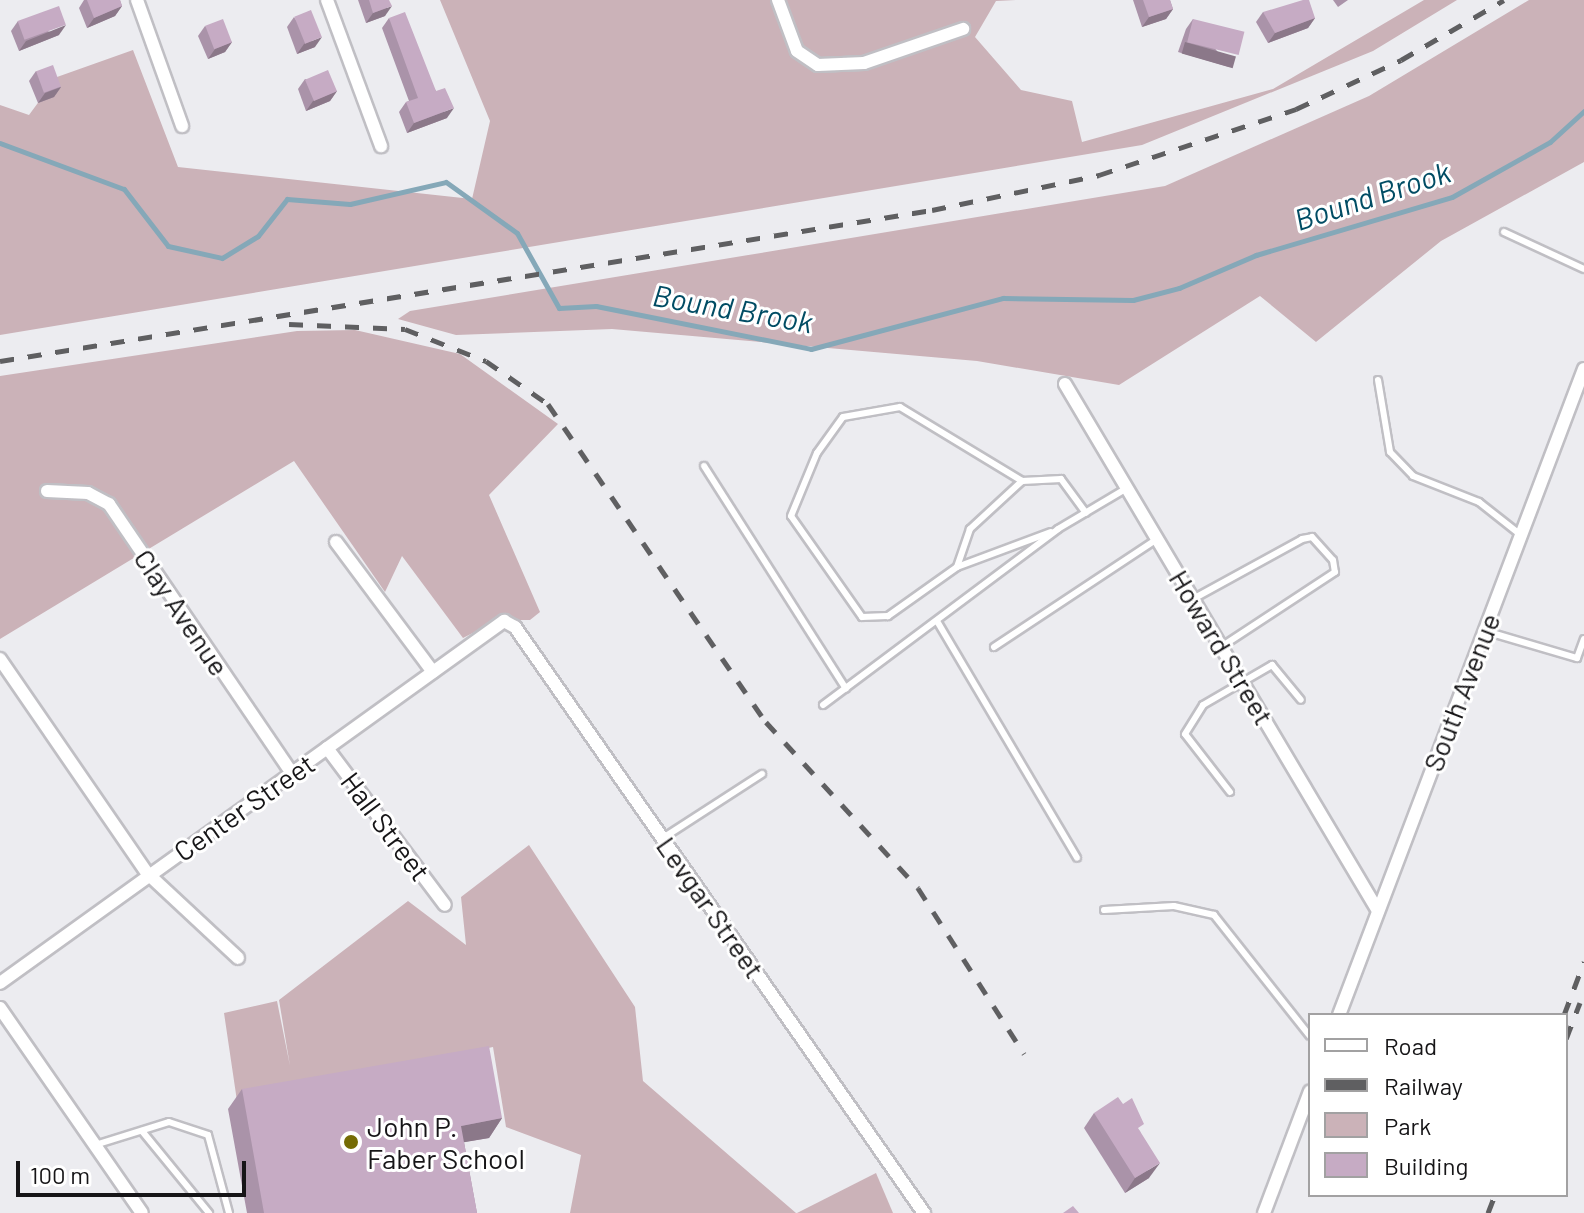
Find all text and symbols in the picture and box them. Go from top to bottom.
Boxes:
water label: Bound Brook [1289,153,1455,237]
water label: Bound Brook [650,276,816,340]
street label: Clay Avenue [128,542,236,682]
street label: Howard Street [1163,564,1281,730]
street label: South Avenue [1415,608,1507,776]
street label: Center Street [167,746,321,868]
street label: Hall Street [334,765,438,887]
street label: Levgar Street [650,830,772,984]
legend [1308,1013,1568,1197]
text: Road [1384,1031,1437,1060]
text: Railway [1384,1071,1463,1100]
place label: John P. Faber School [367,1109,525,1175]
text: Park [1384,1111,1431,1140]
marker: John P. Faber School [342,1133,360,1151]
scale bar [20,1145,250,1195]
text: Building [1384,1151,1468,1180]
text: 100 m [30,1160,90,1189]

